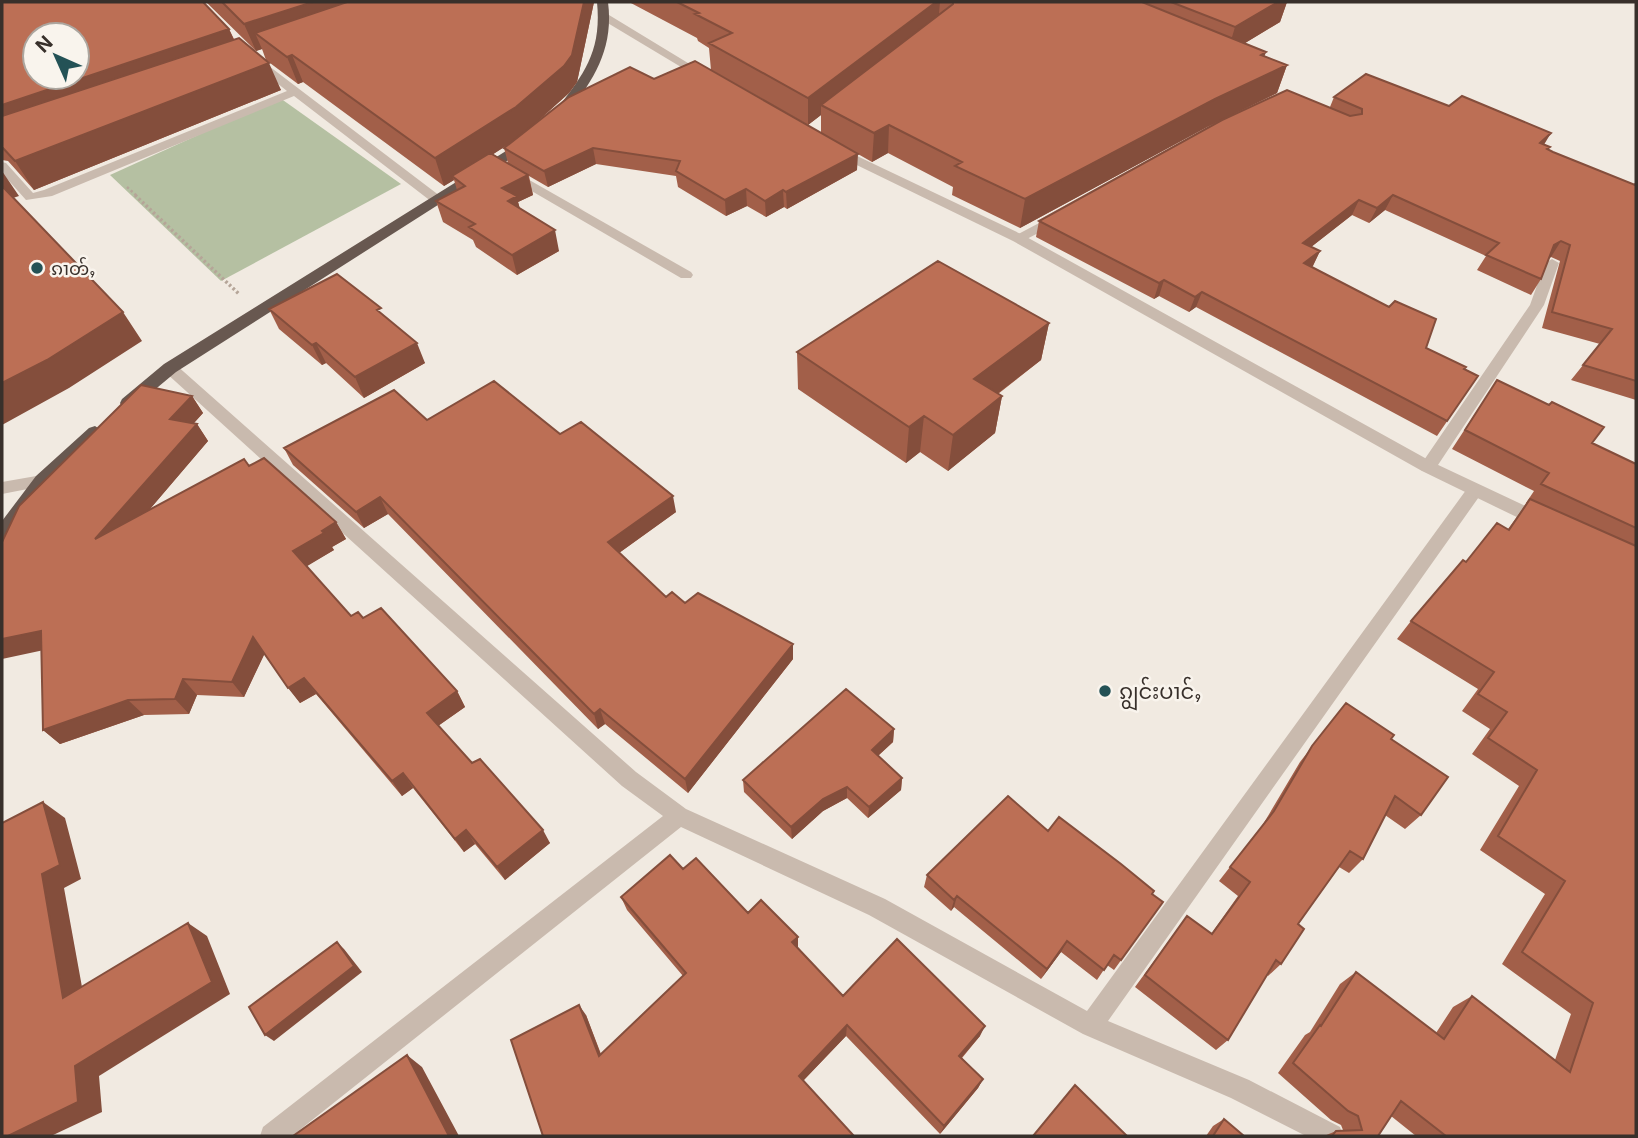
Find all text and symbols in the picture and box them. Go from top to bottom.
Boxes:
north arrow [21,21,91,91]
text: N [31,31,58,58]
place label: ၵၢတ်ႇ [51,256,96,279]
marker: ၵၢတ်ႇ [29,260,45,276]
place label: ၵျွင်းပၢင်ႇ [1119,676,1202,711]
marker: ၵျွင်းပၢင်ႇ [1097,683,1113,699]

